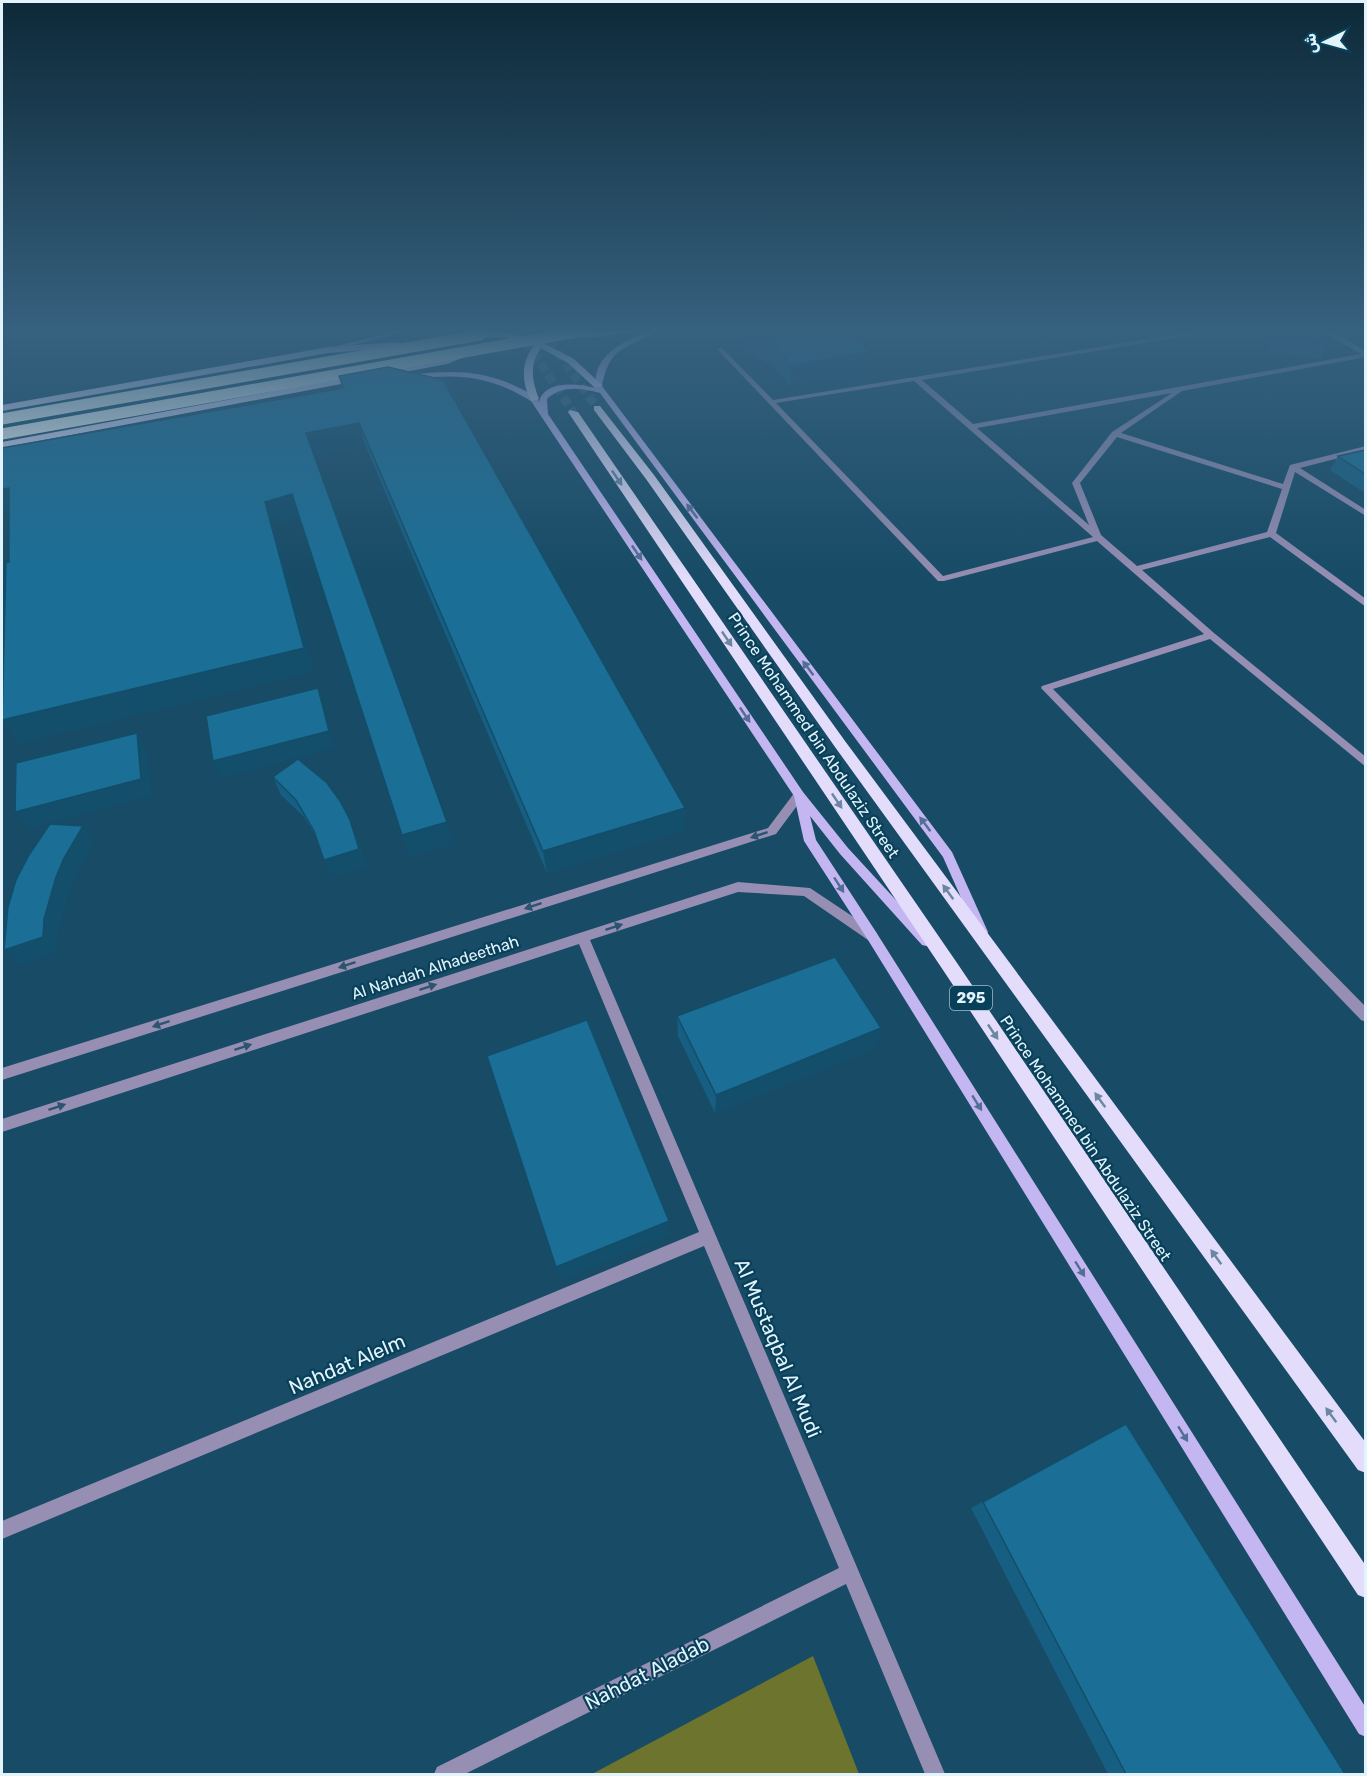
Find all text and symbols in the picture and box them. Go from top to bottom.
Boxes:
north arrow [1295,12,1355,72]
text: ش [1300,32,1321,54]
one-way arrow [612,470,623,487]
one-way arrow [686,504,698,520]
one-way arrow [631,544,642,561]
street label: Prince Mohammed bin Abdulaziz Street [724,609,903,862]
one-way arrow [721,631,733,647]
one-way arrow [803,660,815,675]
one-way arrow [739,706,751,722]
one-way arrow [831,792,843,808]
one-way arrow [919,816,931,832]
one-way arrow [750,831,768,840]
one-way arrow [833,877,844,893]
one-way arrow [942,885,954,901]
one-way arrow [524,902,542,911]
one-way arrow [605,922,623,931]
street label: Al Nahdah Alhadeethah [349,931,521,1004]
one-way arrow [338,961,356,970]
one-way arrow [419,982,437,991]
road number: 295 [950,986,992,1010]
street label: Prince Mohammed bin Abdulaziz Street [996,1012,1175,1265]
one-way arrow [152,1019,170,1029]
one-way arrow [988,1023,999,1040]
one-way arrow [234,1042,252,1051]
one-way arrow [1095,1093,1107,1108]
one-way arrow [971,1095,982,1112]
one-way arrow [48,1102,66,1111]
one-way arrow [1210,1250,1222,1265]
street label: Al Mustaqbal Al Mudi [729,1255,827,1441]
one-way arrow [1074,1261,1085,1277]
street label: Nahdat Alelm [285,1329,409,1399]
one-way arrow [1325,1407,1337,1423]
one-way arrow [1177,1426,1189,1442]
street label: Nahdat Aladab [581,1631,713,1715]

